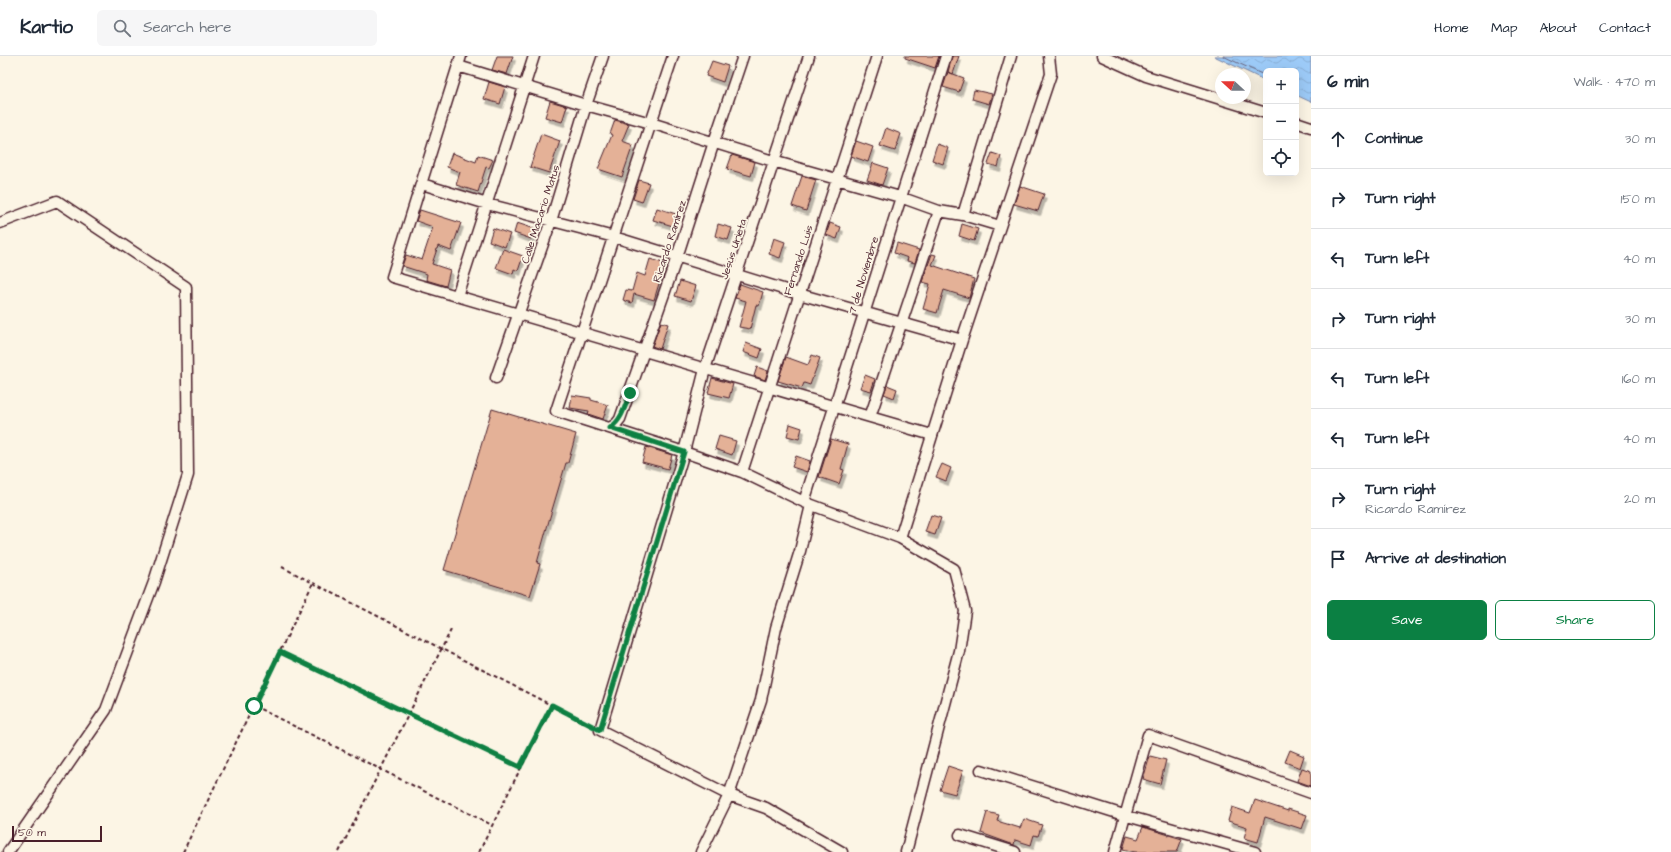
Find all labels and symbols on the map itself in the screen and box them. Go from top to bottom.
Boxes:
north arrow [1215,68,1251,104]
street label: Calle Macario Matus [517,162,564,265]
street label: Ricardo Ramírez [649,198,690,284]
street label: Jesús Urieta [717,217,750,281]
street label: Fernando Luis [780,223,817,297]
street label: 7 de Noviembre [845,235,882,316]
route end [621,384,639,402]
route start [245,697,263,715]
scale bar [12,824,102,843]

